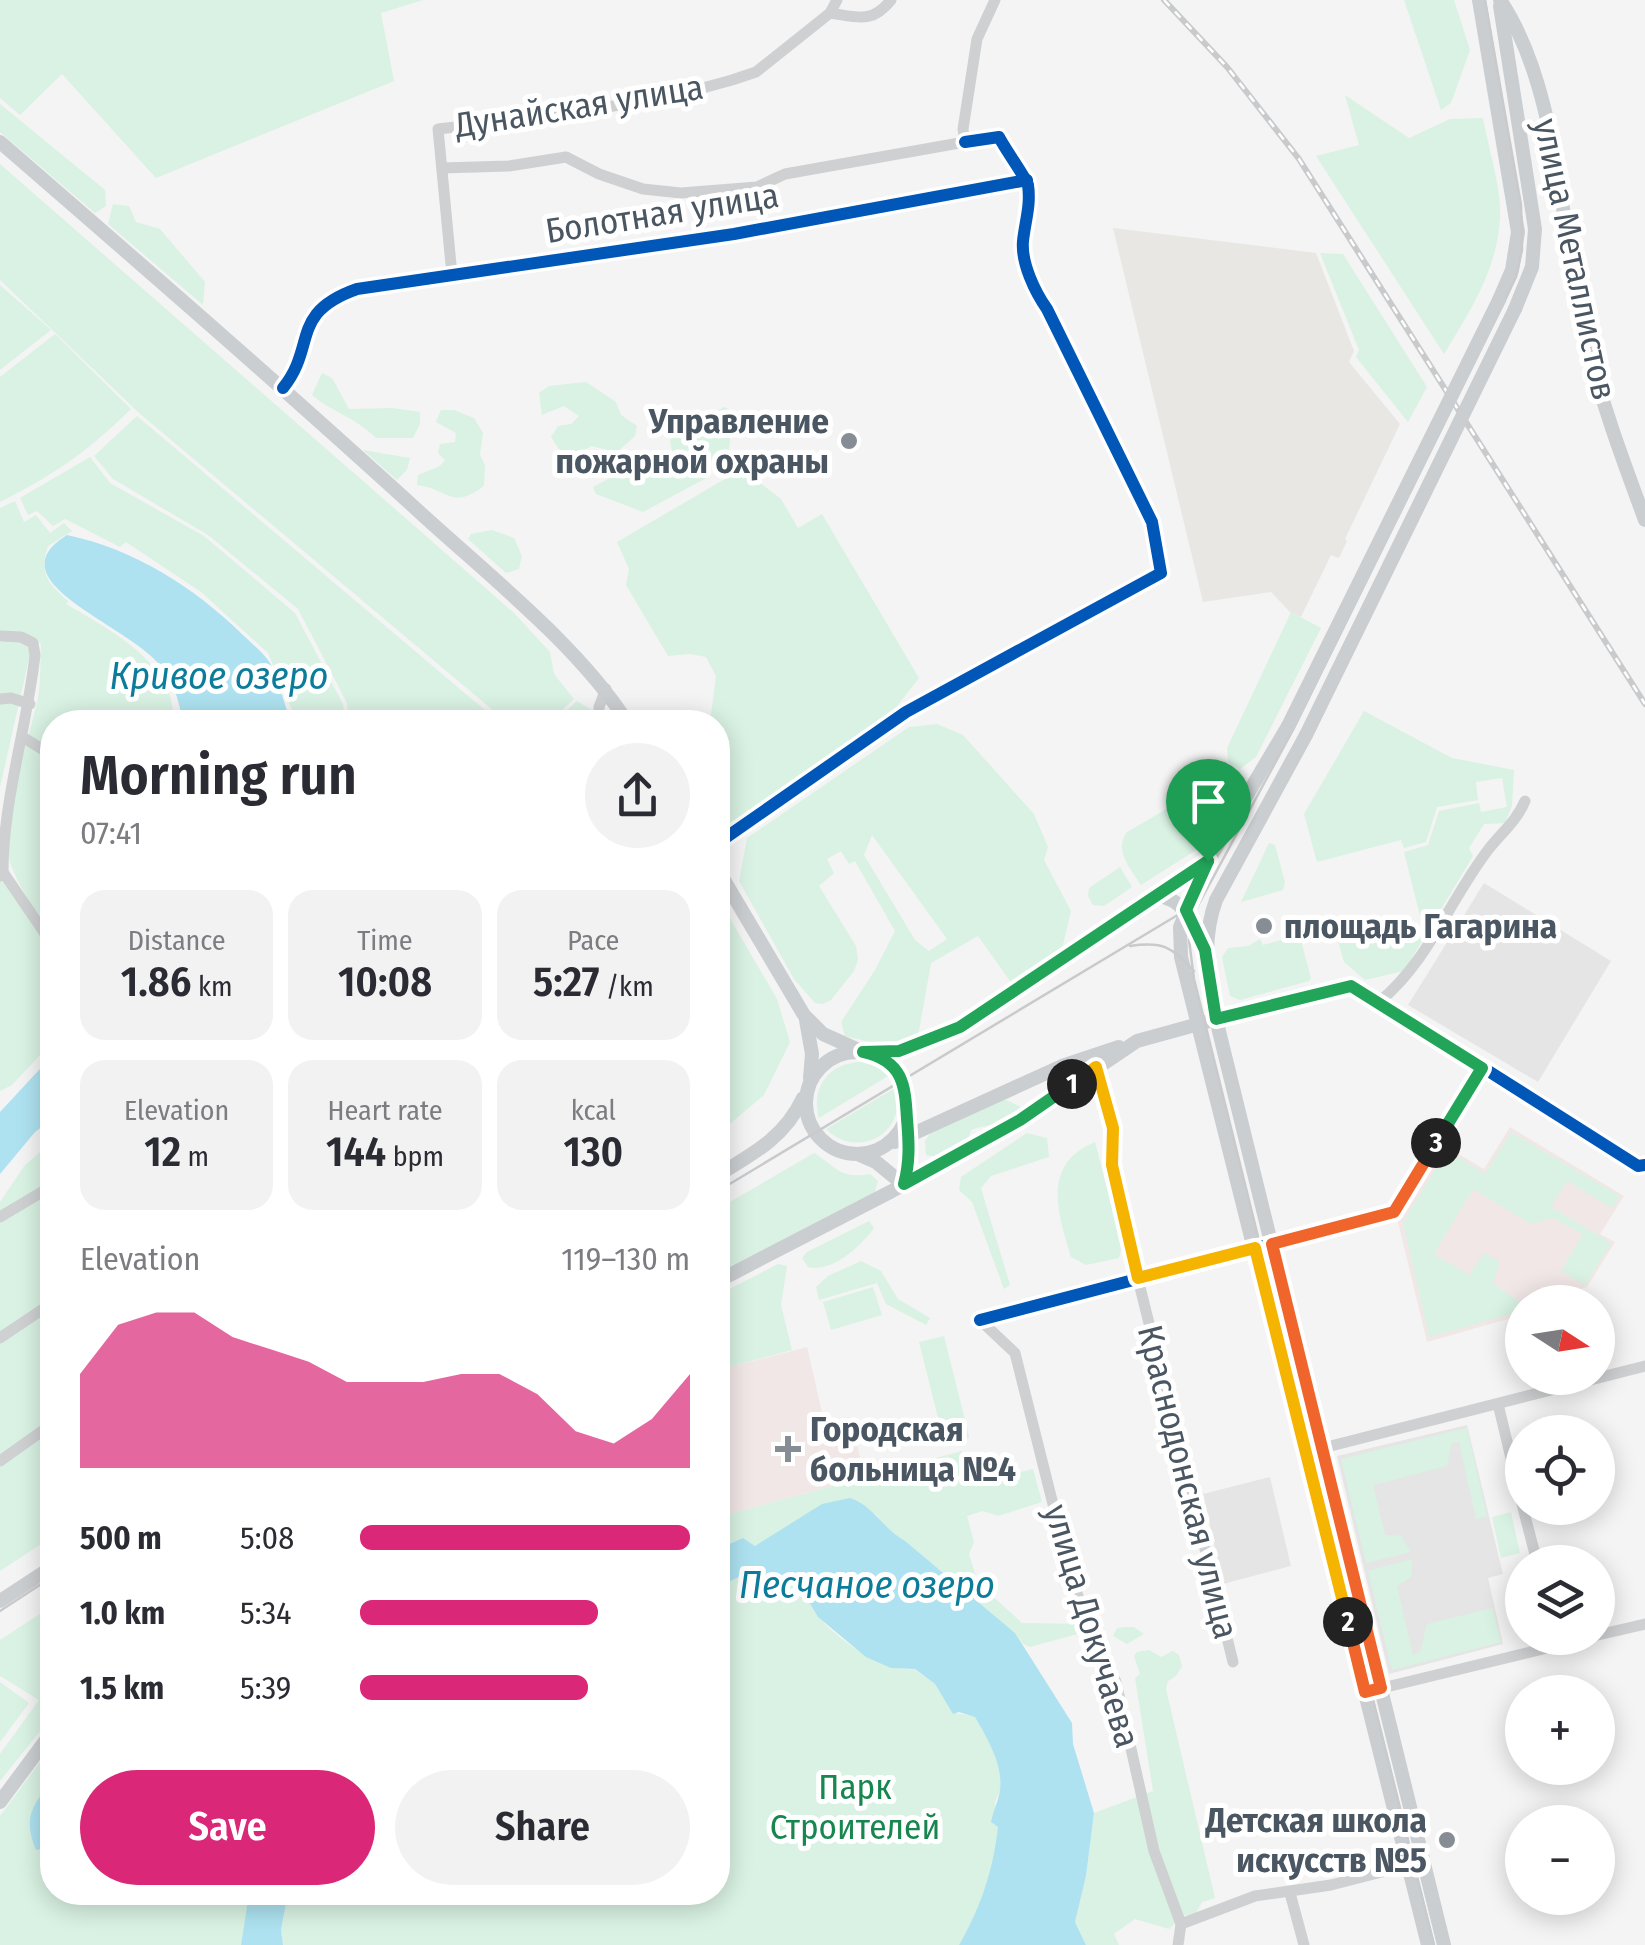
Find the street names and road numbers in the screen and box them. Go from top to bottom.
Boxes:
street label: Дунайская улица [451,66,706,147]
street label: улица Металлистов [1525,115,1625,403]
street label: Болотная улица [543,174,781,252]
street label: Краснодонская улица [1129,1321,1247,1643]
street label: улица Докучаева [1035,1499,1149,1753]

